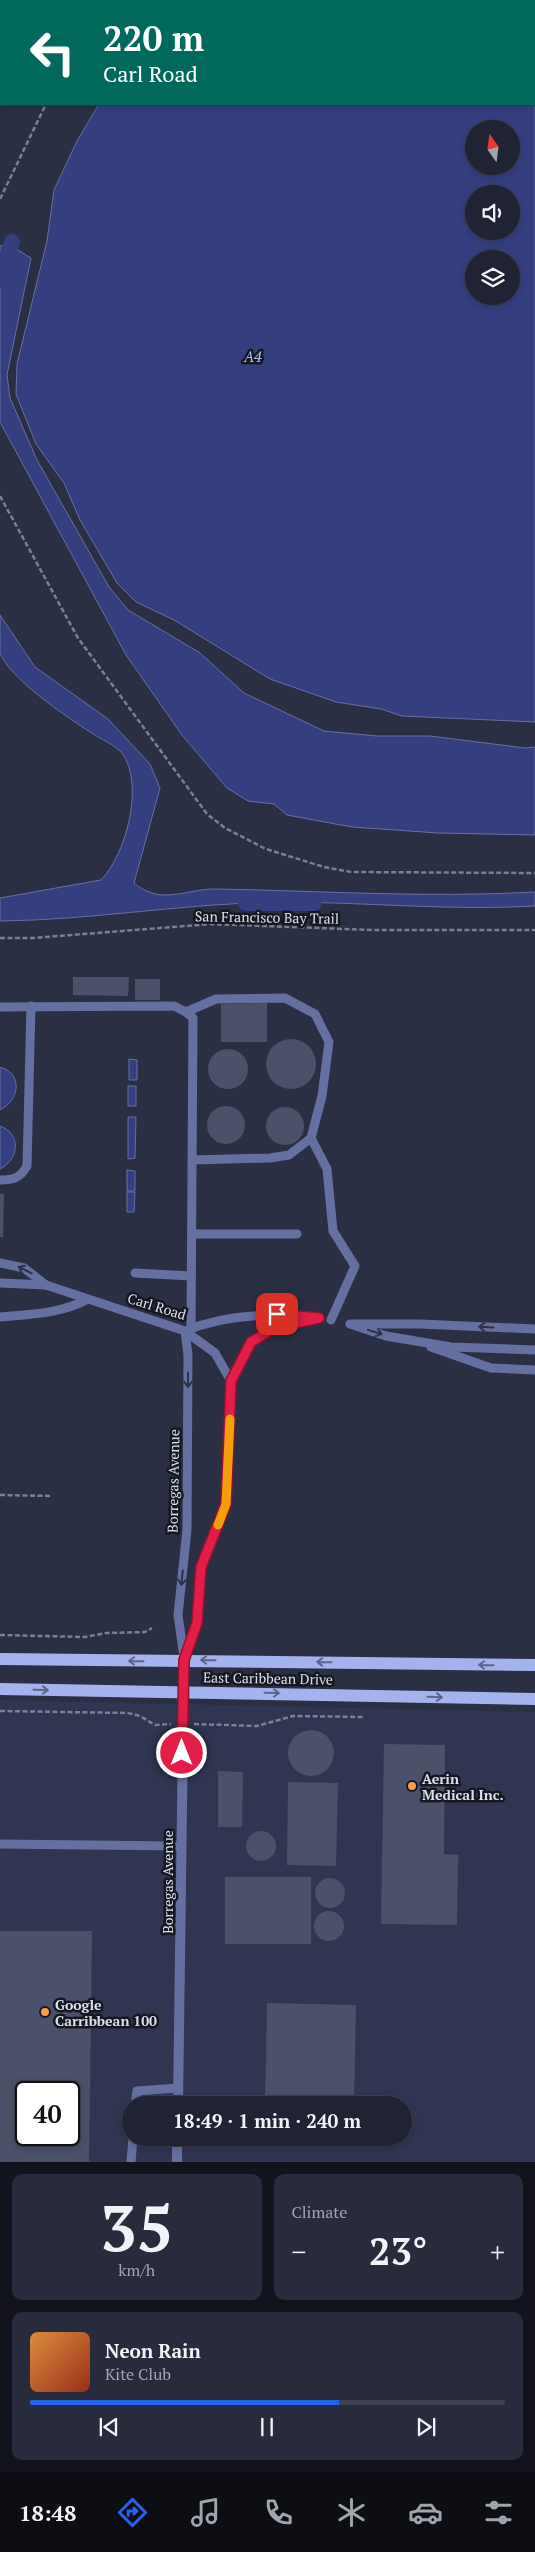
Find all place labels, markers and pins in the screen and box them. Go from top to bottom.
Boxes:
pin [256,1293,298,1335]
place label: Aerin Medical Inc. [422,1769,504,1804]
marker: Aerin Medical Inc. [406,1780,418,1792]
place label: Google Carribbean 100 [55,1995,157,2030]
marker: Google Carribbean 100 [39,2006,51,2018]

